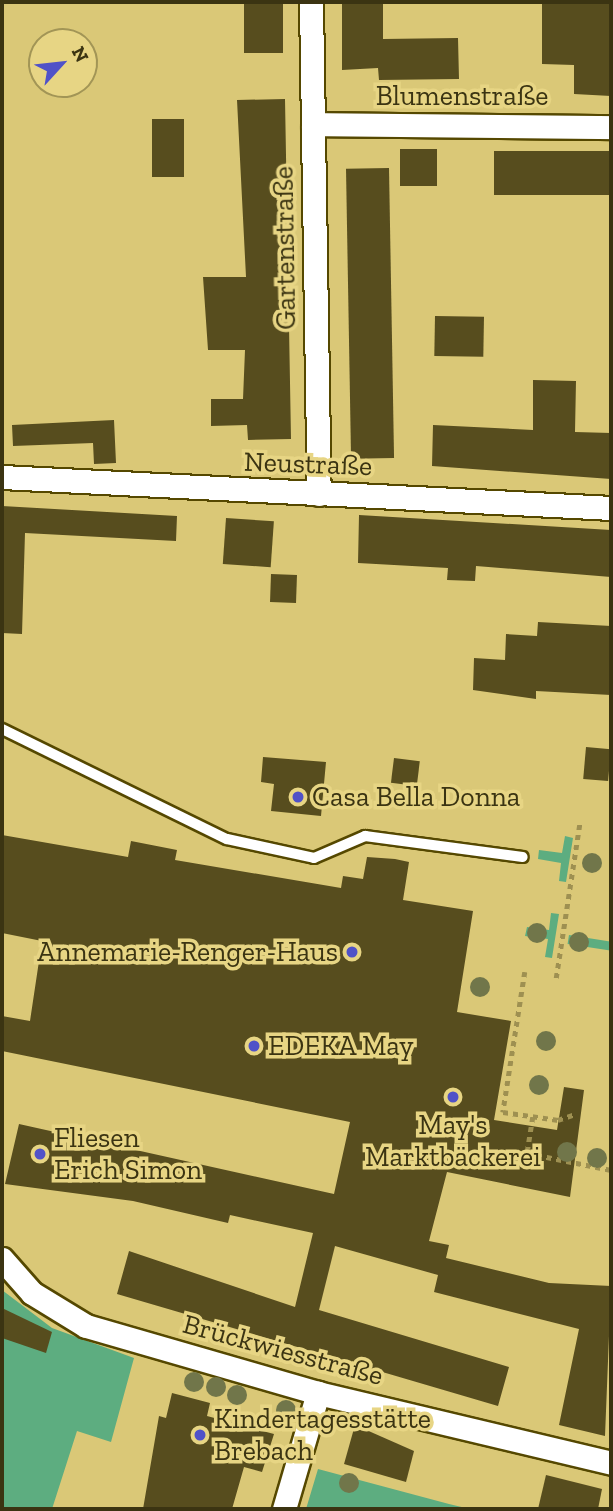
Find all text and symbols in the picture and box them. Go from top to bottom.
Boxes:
north arrow [28,28,98,98]
text: N [67,42,94,66]
street label: Blumenstraße [376,79,548,113]
street label: Gartenstraße [267,166,303,330]
street label: Neustraße [243,445,373,483]
place label: Casa Bella Donna [312,780,520,814]
marker: Casa Bella Donna [290,789,306,805]
place label: Annemarie-Renger-Haus [37,935,338,969]
marker: Annemarie-Renger-Haus [344,944,360,960]
place label: EDEKA May [268,1029,414,1063]
marker: EDEKA May [246,1038,262,1054]
marker: May's Marktbäckerei [445,1089,461,1105]
place label: May's Marktbäckerei [365,1108,541,1174]
place label: Fliesen Erich Simon [54,1121,202,1187]
marker: Fliesen Erich Simon [32,1146,48,1162]
street label: Brückwiesstraße [179,1307,387,1393]
place label: Kindertagesstätte Brebach [214,1402,431,1468]
marker: Kindertagesstätte Brebach [192,1427,208,1443]

